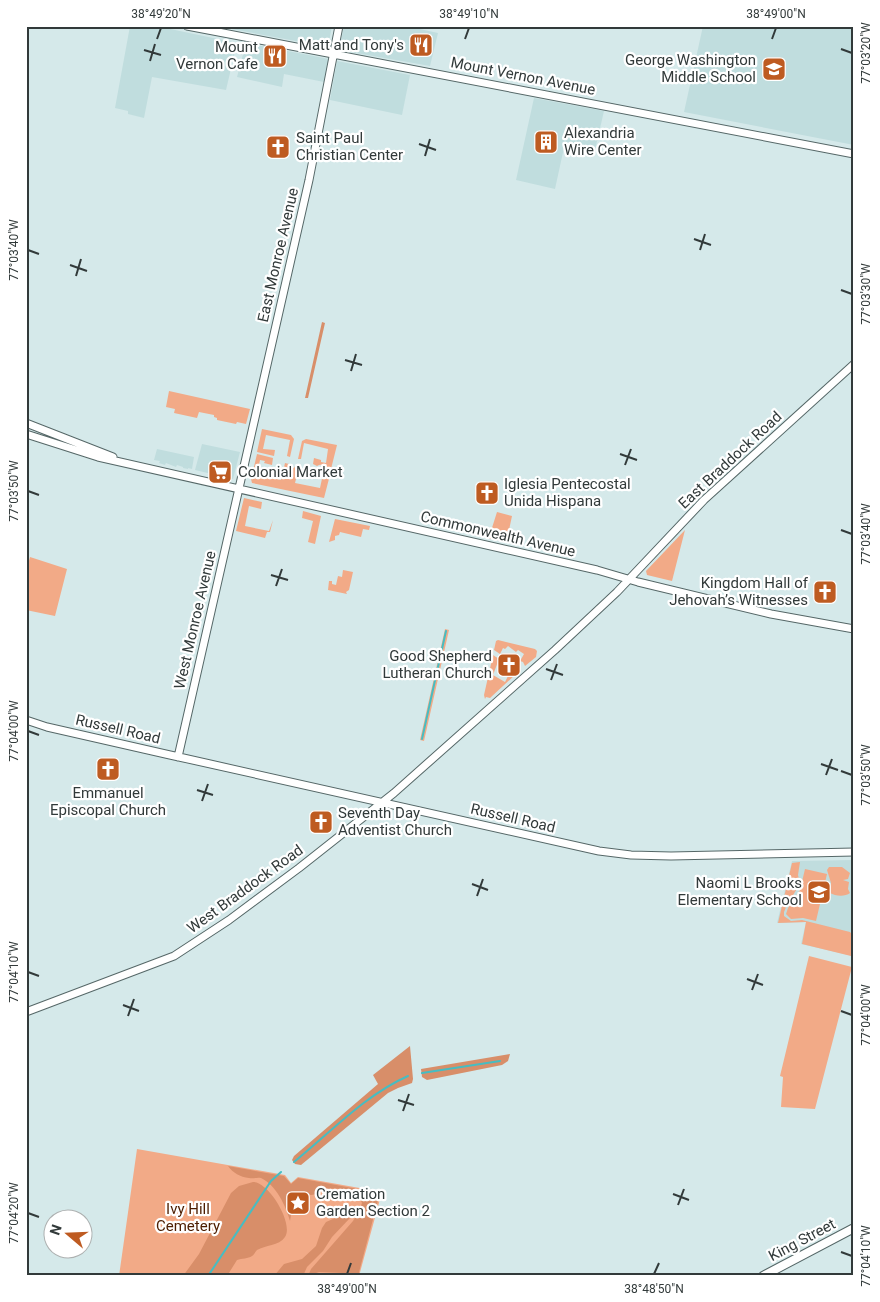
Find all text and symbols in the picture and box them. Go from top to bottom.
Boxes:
text: 38°49'20"N [131,7,191,21]
text: 38°49'10"N [439,7,499,21]
text: 38°49'00"N [746,7,806,21]
text: 77°03'20"W [859,22,873,84]
restaurant icon: Matt and Tony's [408,32,434,58]
place label: Matt and Tony's [299,36,404,54]
place label: Mount Vernon Cafe [176,38,258,73]
restaurant icon: Mount Vernon Cafe [262,43,288,69]
place label: George Washington Middle School [625,51,756,86]
street label: Mount Vernon Avenue [449,53,597,99]
school or university icon: George Washington Middle School [761,56,787,82]
place label: Alexandria Wire Center [564,124,642,159]
place label: Saint Paul Christian Center [296,129,403,164]
building icon: Alexandria Wire Center [533,129,559,155]
church icon: Saint Paul Christian Center [265,134,291,160]
street label: East Monroe Avenue [254,186,302,324]
text: 77°03'40"W [7,219,21,281]
text: 77°03'30"W [859,263,873,325]
street label: East Braddock Road [675,408,785,512]
supermarket icon: Colonial Market [207,459,233,485]
text: 77°03'50"W [7,460,21,522]
place label: Colonial Market [238,463,343,481]
place label: Iglesia Pentecostal Unida Hispana [504,475,631,510]
church icon: Iglesia Pentecostal Unida Hispana [474,480,500,506]
text: 77°03'40"W [859,503,873,565]
street label: Commonwealth Avenue [419,507,577,561]
street label: West Monroe Avenue [170,549,220,691]
place label: Kingdom Hall of Jehovah’s Witnesses [669,574,809,609]
church icon: Kingdom Hall of Jehovah’s Witnesses [812,579,838,605]
place label: Good Shepherd Lutheran Church [383,647,492,682]
church icon: Good Shepherd Lutheran Church [496,652,522,678]
text: 77°04'00"W [7,700,21,762]
street label: Russell Road [74,711,162,747]
text: 77°03'50"W [859,744,873,806]
church icon: Emmanuel Episcopal Church [95,756,121,782]
place label: Emmanuel Episcopal Church [50,784,166,819]
street label: Russell Road [469,800,557,836]
place label: Seventh Day Adventist Church [338,804,452,839]
church icon: Seventh Day Adventist Church [308,809,334,835]
street label: West Braddock Road [184,841,306,937]
place label: Naomi L Brooks Elementary School [678,874,802,909]
school or university icon: Naomi L Brooks Elementary School [806,879,832,905]
text: 77°04'10"W [7,941,21,1003]
text: 77°04'00"W [859,984,873,1046]
text: 77°04'20"W [7,1182,21,1244]
place label: Cremation Garden Section 2 [316,1185,430,1220]
place icon: Cremation Garden Section 2 [285,1190,311,1216]
park label: Ivy Hill Cemetery [156,1200,220,1235]
north arrow [42,1210,92,1260]
street label: King Street [766,1215,839,1265]
text: N [47,1222,65,1237]
text: 77°04'10"W [859,1225,873,1287]
text: 38°49'00"N [317,1282,377,1296]
text: 38°48'50"N [624,1282,684,1296]

